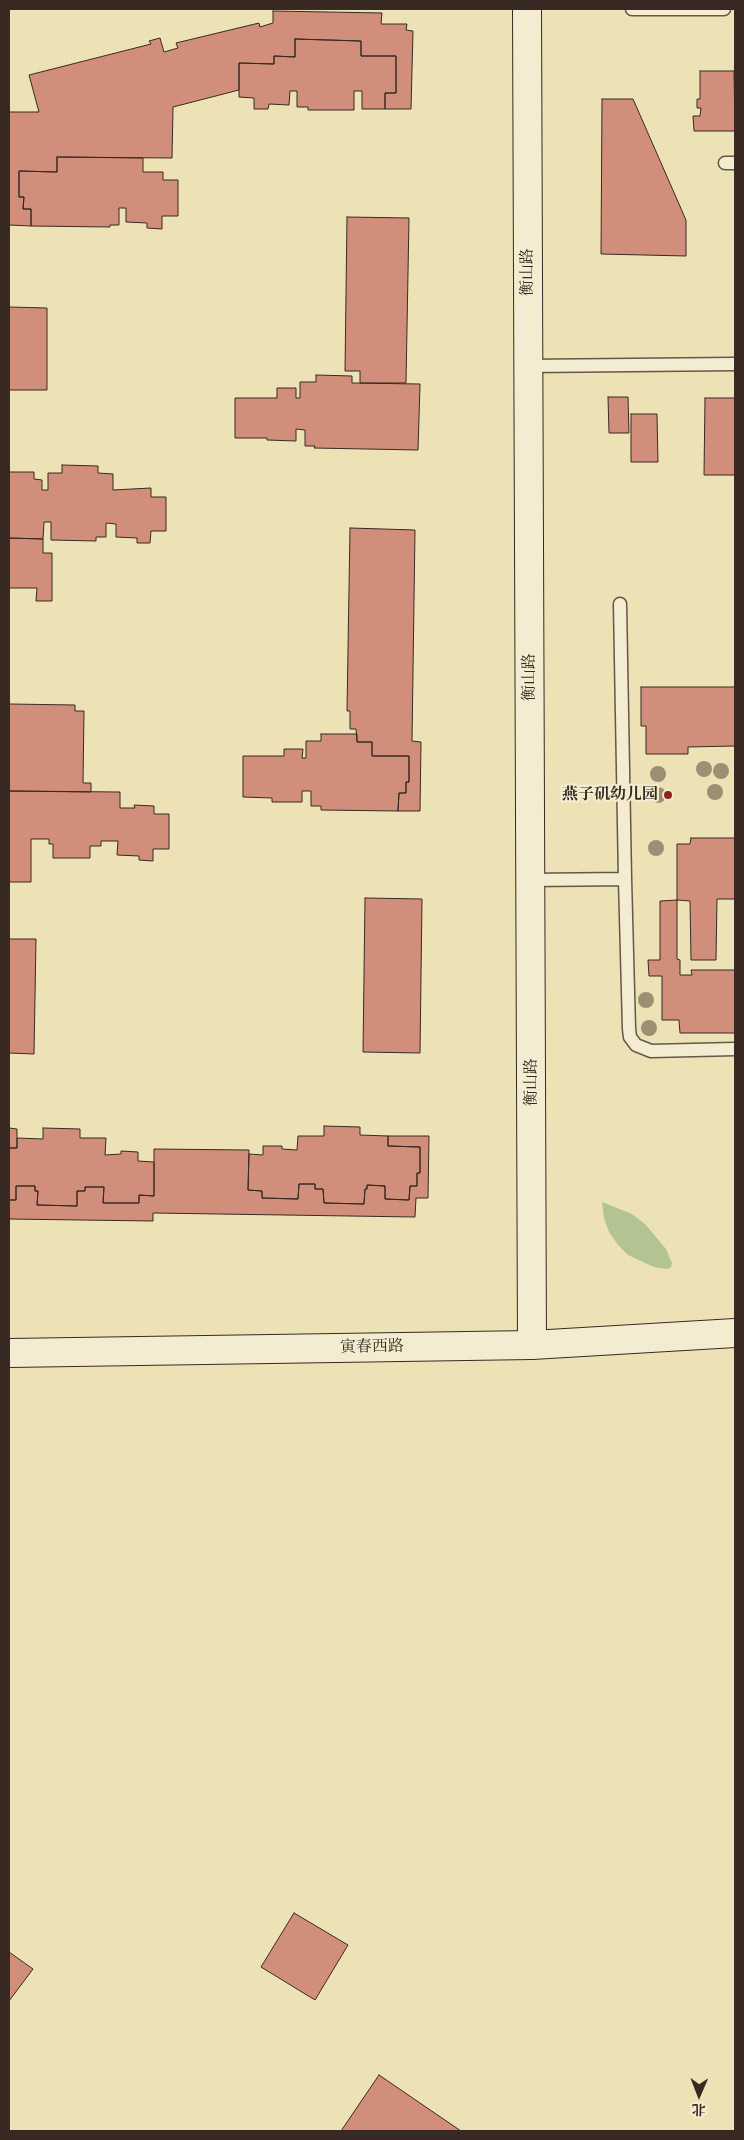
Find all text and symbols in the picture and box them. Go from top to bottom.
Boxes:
street label: 衡山路 [518,248,538,296]
street label: 衡山路 [520,653,540,701]
place label: 燕子矶幼儿园 [562,785,658,805]
marker: 燕子矶幼儿园 [662,789,674,801]
street label: 衡山路 [522,1058,542,1106]
street label: 寅春西路 [340,1337,404,1357]
north arrow [674,2070,724,2120]
text: 北 [692,2101,706,2119]

